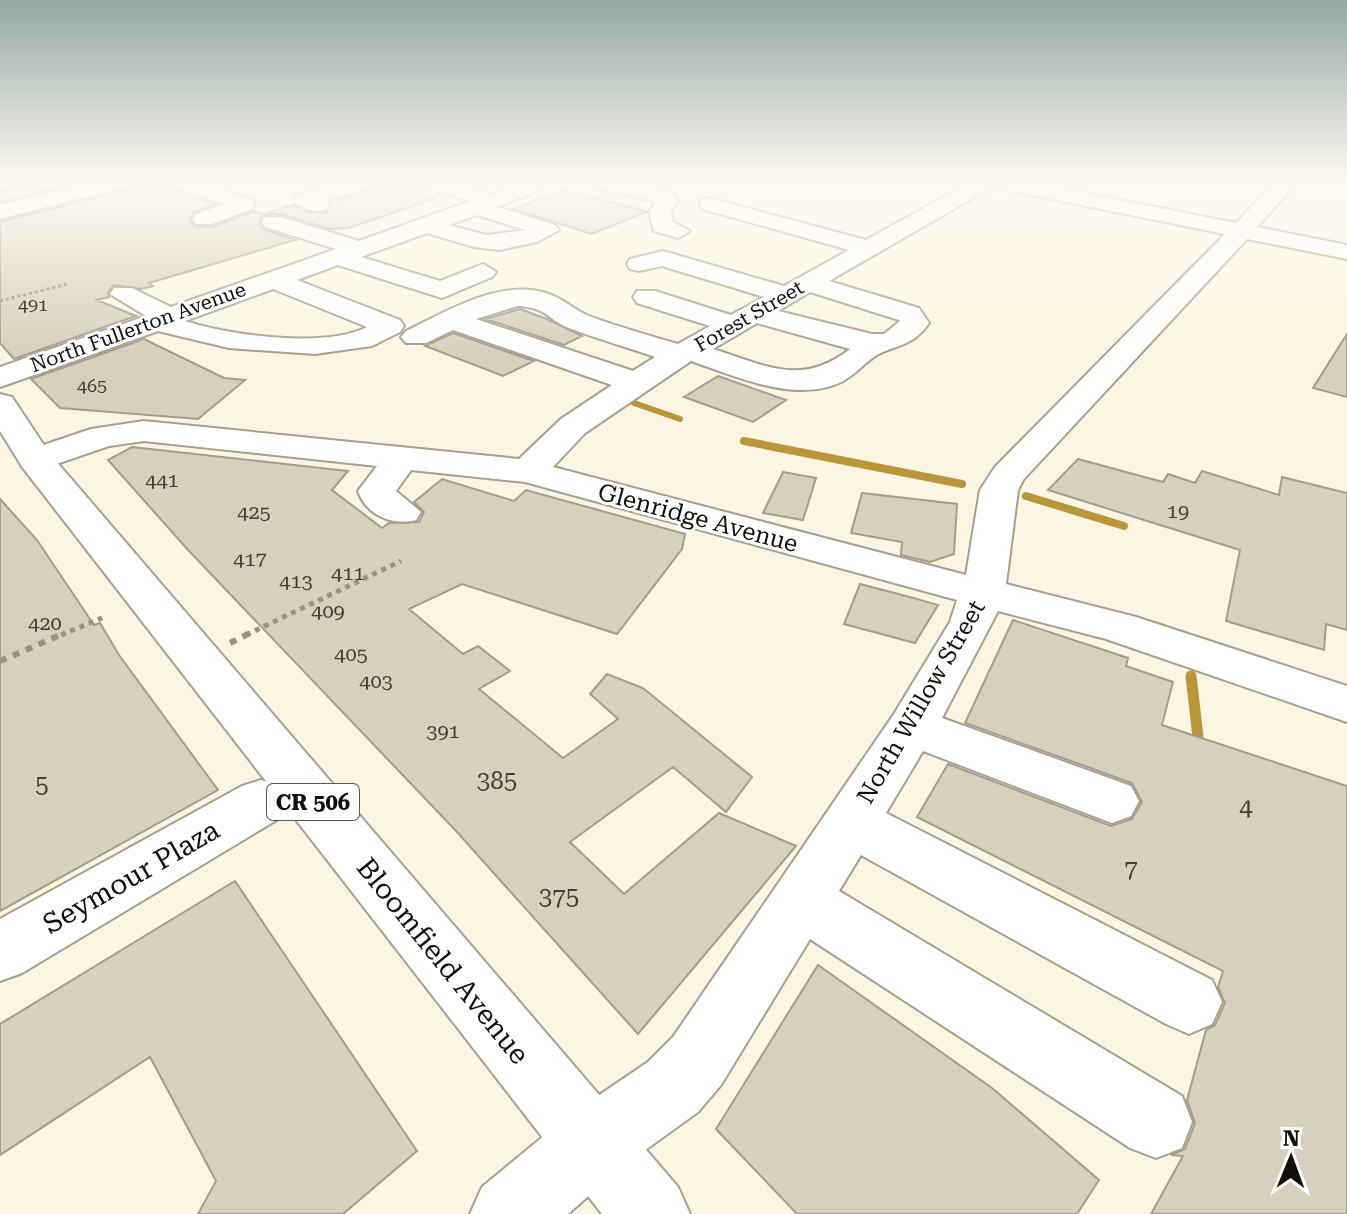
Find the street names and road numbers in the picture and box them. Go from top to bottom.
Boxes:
street label: Forest Street [690,275,808,357]
street label: North Fullerton Avenue [27,277,249,377]
street label: Glenridge Avenue [595,478,801,558]
street label: North Willow Street [851,595,991,809]
road number: CR 506 [267,784,359,820]
street label: Seymour Plaza [37,813,225,941]
street label: Bloomfield Avenue [350,851,536,1071]

